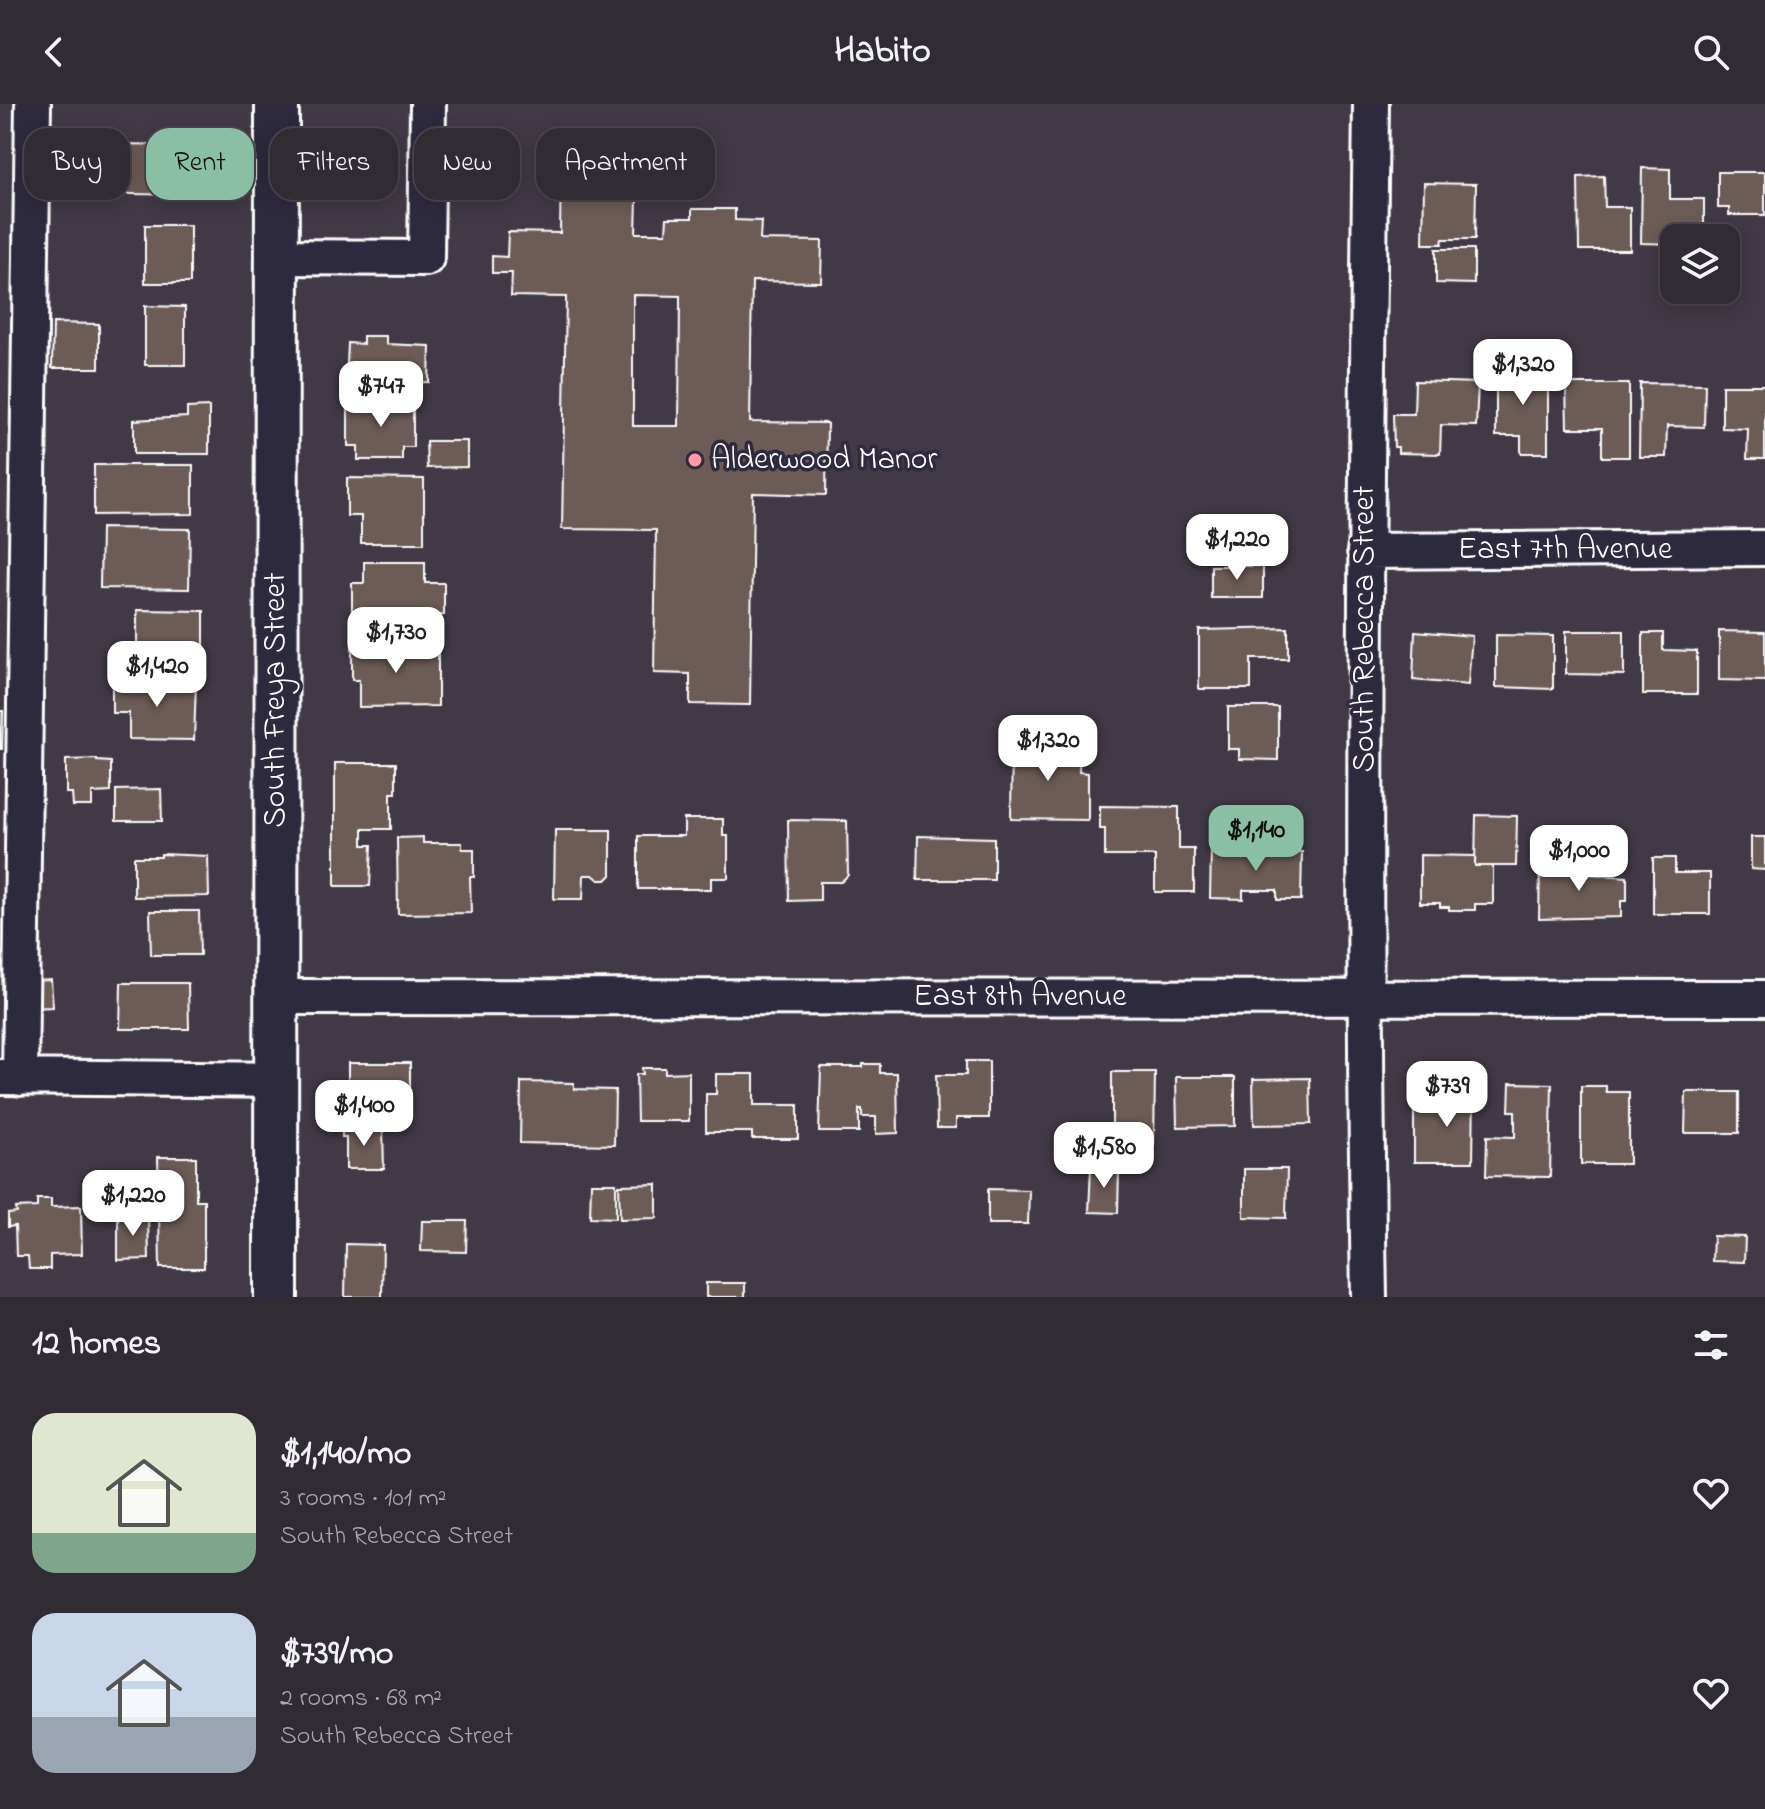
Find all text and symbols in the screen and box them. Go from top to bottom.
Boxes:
text: Habito [834,26,931,79]
icon: back [32,30,76,74]
icon: search [1689,30,1733,74]
chip: Buy [24,128,130,200]
chip: Rent [146,128,254,200]
chip: Filters [270,128,398,200]
chip: New [414,128,520,200]
chip: Apartment [536,128,715,200]
map controls [1660,224,1740,304]
button: layers [1660,224,1740,304]
pin: $1,320 [1458,339,1588,407]
text: $1,320 [1491,346,1555,384]
pin: $747 [334,361,428,429]
text: $747 [357,368,405,406]
place label: Alderwood Manor [711,437,937,484]
marker: Alderwood Manor [686,451,704,469]
street label: South Rebecca Street [1342,485,1389,772]
pin: $1,220 [1172,514,1302,582]
text: $1,220 [1204,521,1270,559]
street label: East 7th Avenue [1458,527,1673,574]
street label: South Freya Street [253,572,300,828]
pin: $1,730 [331,607,461,675]
text: $1,730 [365,614,427,652]
pin: $1,420 [92,641,222,709]
text: $1,420 [125,648,189,686]
pin: $1,320 [983,715,1113,783]
text: $1,320 [1016,722,1080,760]
pin: $1,140 [1191,805,1321,873]
text: $1,140 [1227,812,1285,850]
pin: $1,000 [1514,825,1644,893]
text: $1,000 [1548,832,1610,870]
street label: East 8th Avenue [913,974,1127,1021]
pin: $739 [1400,1061,1494,1129]
text: $739 [1424,1068,1470,1106]
pin: $1,400 [299,1080,429,1148]
text: $1,400 [333,1087,395,1125]
pin: $1,580 [1039,1122,1169,1190]
text: $1,580 [1072,1129,1136,1167]
pin: $1,220 [68,1170,198,1238]
text: $1,220 [100,1177,166,1215]
text: 12 homes [32,1320,161,1370]
icon: filters [1689,1323,1733,1367]
text: $1,140/mo [280,1430,411,1480]
icon: home [96,1445,192,1541]
icon: heart [1689,1471,1733,1515]
text: 3 rooms · 101 m² [280,1480,446,1518]
text: South Rebecca Street [280,1518,513,1556]
text: $739/mo [280,1630,393,1680]
icon: home [96,1645,192,1741]
icon: heart [1689,1671,1733,1715]
text: 2 rooms · 68 m² [280,1680,442,1718]
text: South Rebecca Street [280,1718,513,1756]

